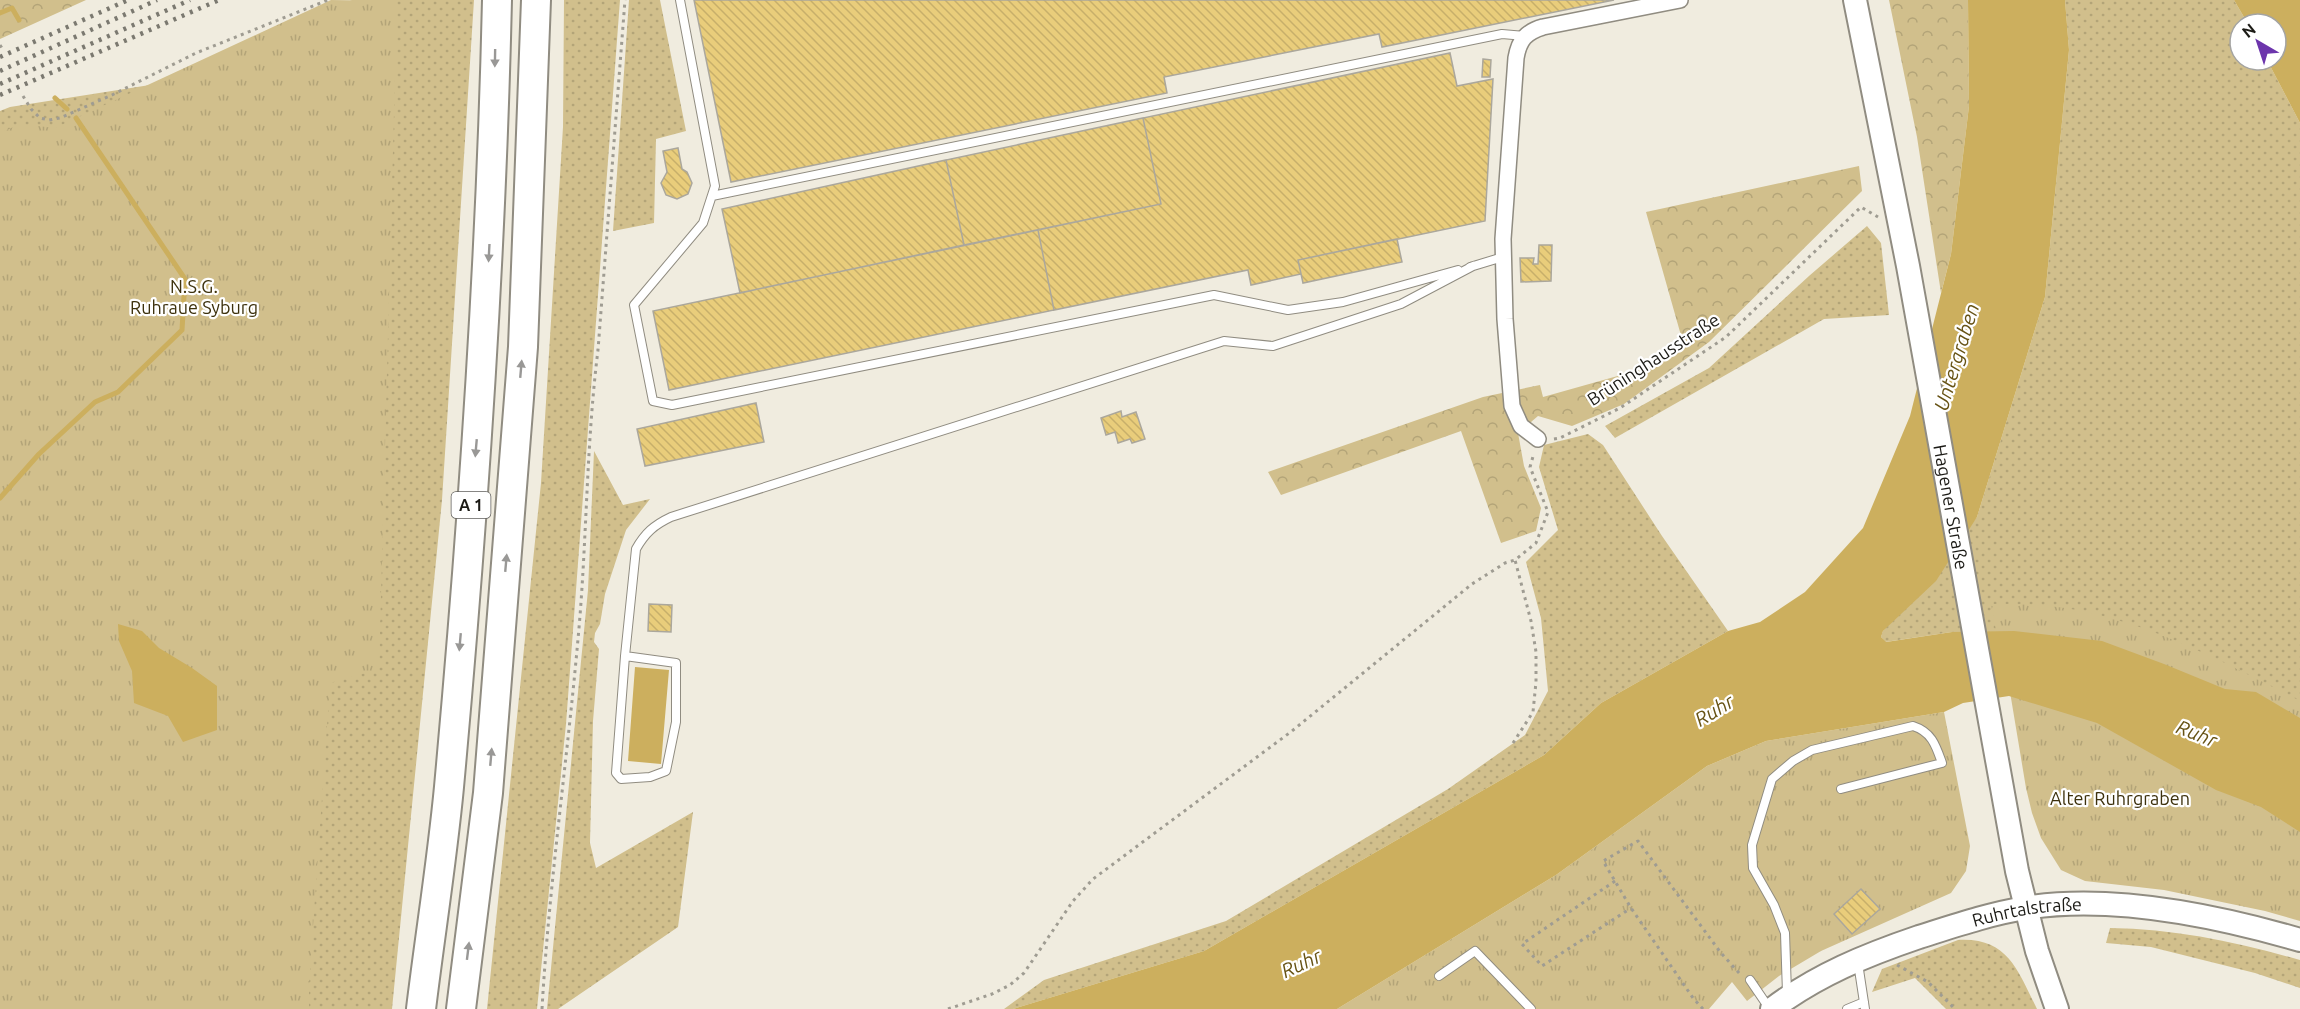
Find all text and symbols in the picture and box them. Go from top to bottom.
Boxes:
north arrow [2228,12,2288,72]
text: N [2238,20,2259,41]
one-way arrow [491,49,500,68]
one-way arrow [484,244,493,263]
park label: N.S.G. Ruhraue Syburg [130,276,258,317]
water label: Untergraben [1929,301,1983,413]
street label: Brüninghausstraße [1583,309,1723,409]
one-way arrow [516,359,526,378]
one-way arrow [471,438,481,457]
street label: Hagener Straße [1930,443,1972,571]
road number: A 1 [452,492,490,518]
one-way arrow [501,553,511,572]
one-way arrow [456,633,465,652]
water label: Ruhr [1690,689,1739,731]
water label: Ruhr [2173,715,2222,752]
one-way arrow [486,748,495,767]
park label: Alter Ruhrgraben [2050,788,2190,808]
street label: Ruhrtalstraße [1970,894,2082,930]
one-way arrow [463,941,473,960]
water label: Ruhr [1277,943,1326,982]

